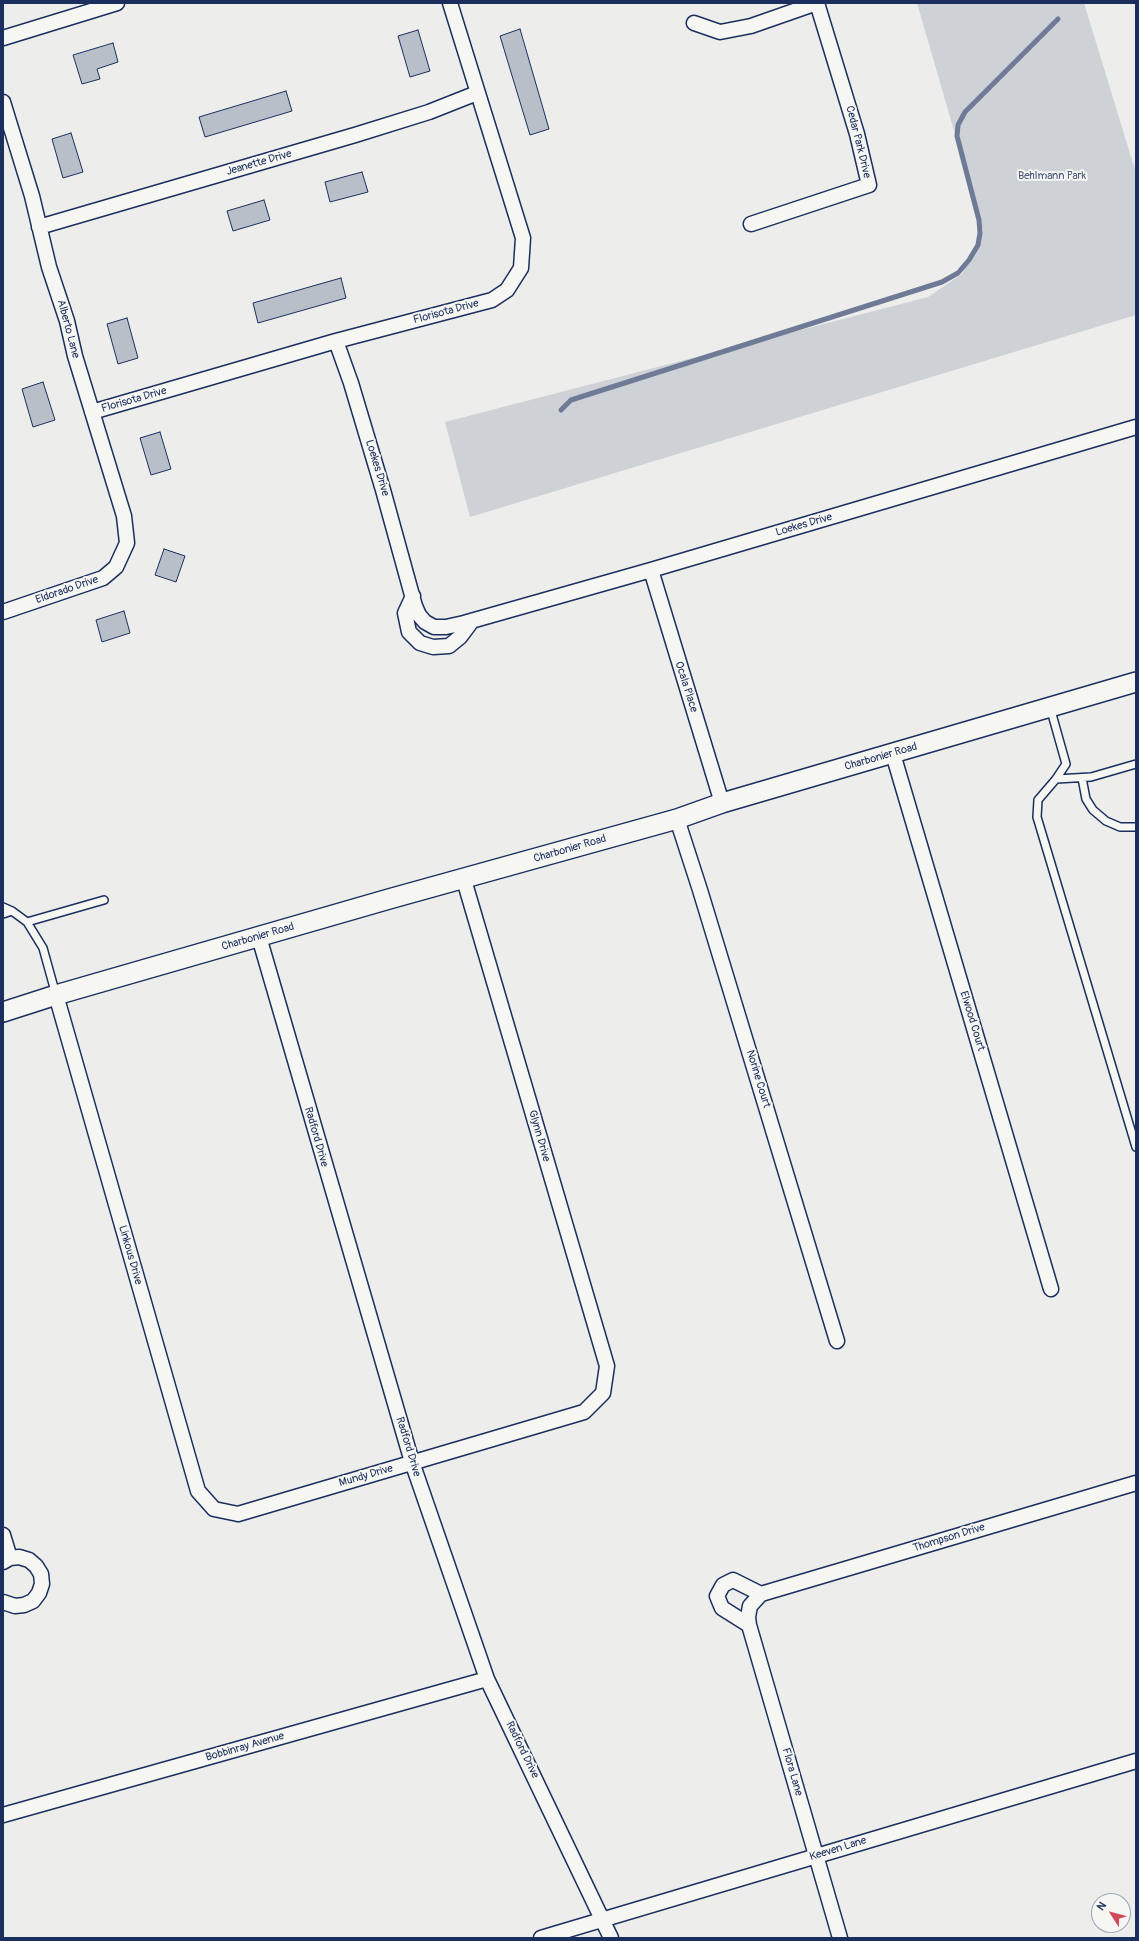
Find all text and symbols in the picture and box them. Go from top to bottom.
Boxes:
street label: Cedar Park Drive [843,104,873,180]
street label: Jeanette Drive [225,147,293,179]
park label: Behlmann Park [1018,169,1086,183]
street label: Florisota Drive [412,297,480,327]
street label: Alberto Lane [54,298,82,360]
street label: Florisota Drive [100,384,168,416]
street label: Loekes Drive [362,438,392,498]
street label: Loekes Drive [774,511,834,539]
street label: Eldorado Drive [34,573,100,607]
street label: Ocala Place [672,660,700,714]
street label: Charbonier Road [843,740,919,774]
street label: Charbonier Road [532,832,608,866]
street label: Charbonier Road [220,920,296,954]
street label: Elwood Court [957,989,987,1053]
street label: Norine Court [743,1049,773,1109]
street label: Radford Drive [301,1106,331,1168]
street label: Glynn Drive [525,1109,553,1163]
street label: Linkous Drive [115,1224,145,1286]
street label: Radford Drive [393,1416,423,1478]
street label: Mundy Drive [337,1462,395,1490]
street label: Thompson Drive [911,1521,987,1555]
street label: Radford Drive [503,1719,541,1781]
street label: Bobbinray Avenue [204,1729,286,1765]
street label: Flora Lane [779,1747,805,1797]
street label: Keeven Lane [808,1834,868,1864]
north arrow [1091,1893,1131,1933]
text: N [1094,1899,1109,1913]

